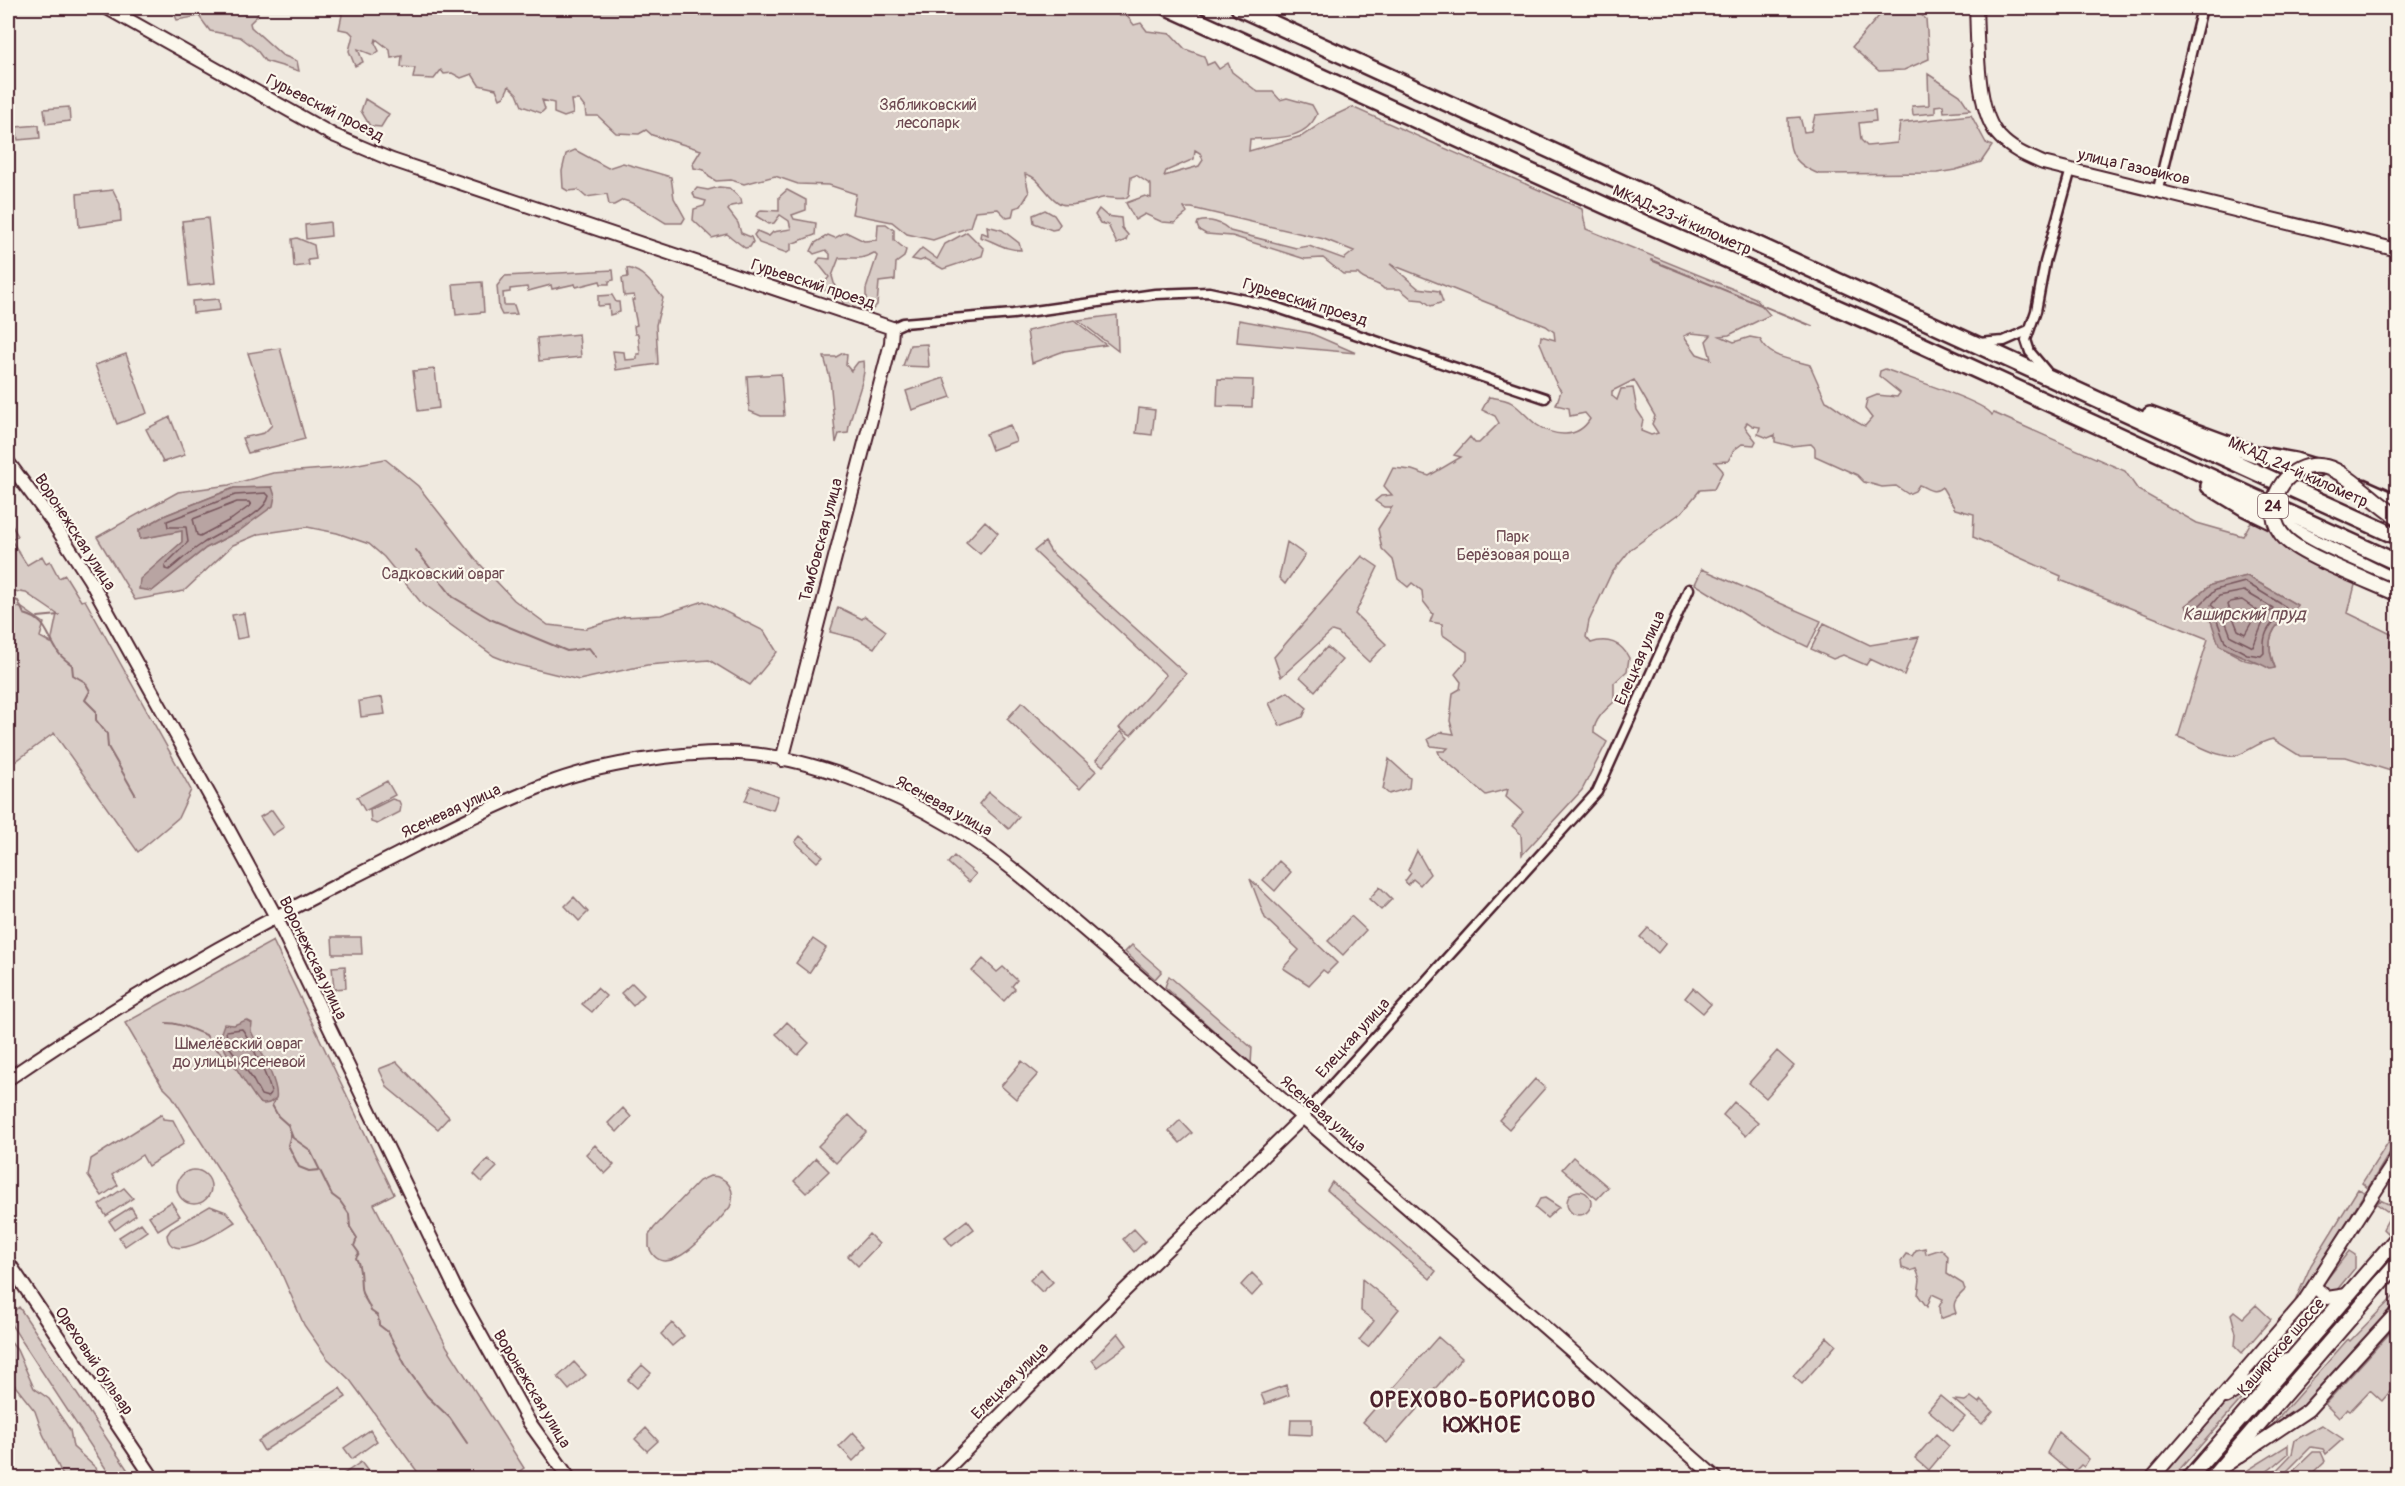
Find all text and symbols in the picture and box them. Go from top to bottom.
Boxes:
street label: Гурьевский проезд [263,70,388,146]
park label: Зябликовский лесопарк [879,95,977,133]
street label: улица Газовиков [2075,144,2192,190]
street label: МКАД, 23-й километр [1609,180,1755,260]
street label: Гурьевский проезд [748,255,878,314]
street label: Гурьевский проезд [1240,274,1370,331]
street label: МКАД, 24-й километр [2225,433,2371,511]
street label: Воронежская улица [30,470,120,594]
street label: Тамбовская улица [795,476,847,604]
road number: 24 [2258,494,2288,518]
park label: Парк Берёзовая роща [1457,527,1569,565]
park label: Садковский овраг [381,564,505,584]
water label: Каширский пруд [2182,603,2308,626]
street label: Елецкая улица [1610,608,1670,708]
street label: Ясеневая улица [892,771,996,841]
street label: Ясеневая улица [398,779,504,843]
street label: Воронежская улица [275,893,351,1023]
street label: Елецкая улица [1312,994,1394,1082]
park label: Шмелёвский овраг до улицы Ясеневой [172,1034,306,1072]
street label: Ясеневая улица [1276,1071,1370,1157]
street label: Каширское шоссе [2233,1294,2329,1400]
street label: Ореховый бульвар [50,1303,138,1419]
street label: Воронежская улица [489,1326,575,1452]
street label: Елецкая улица [967,1338,1053,1424]
district label: ОРЕХОВО-БОРИСОВО ЮЖНОЕ [1369,1386,1597,1439]

